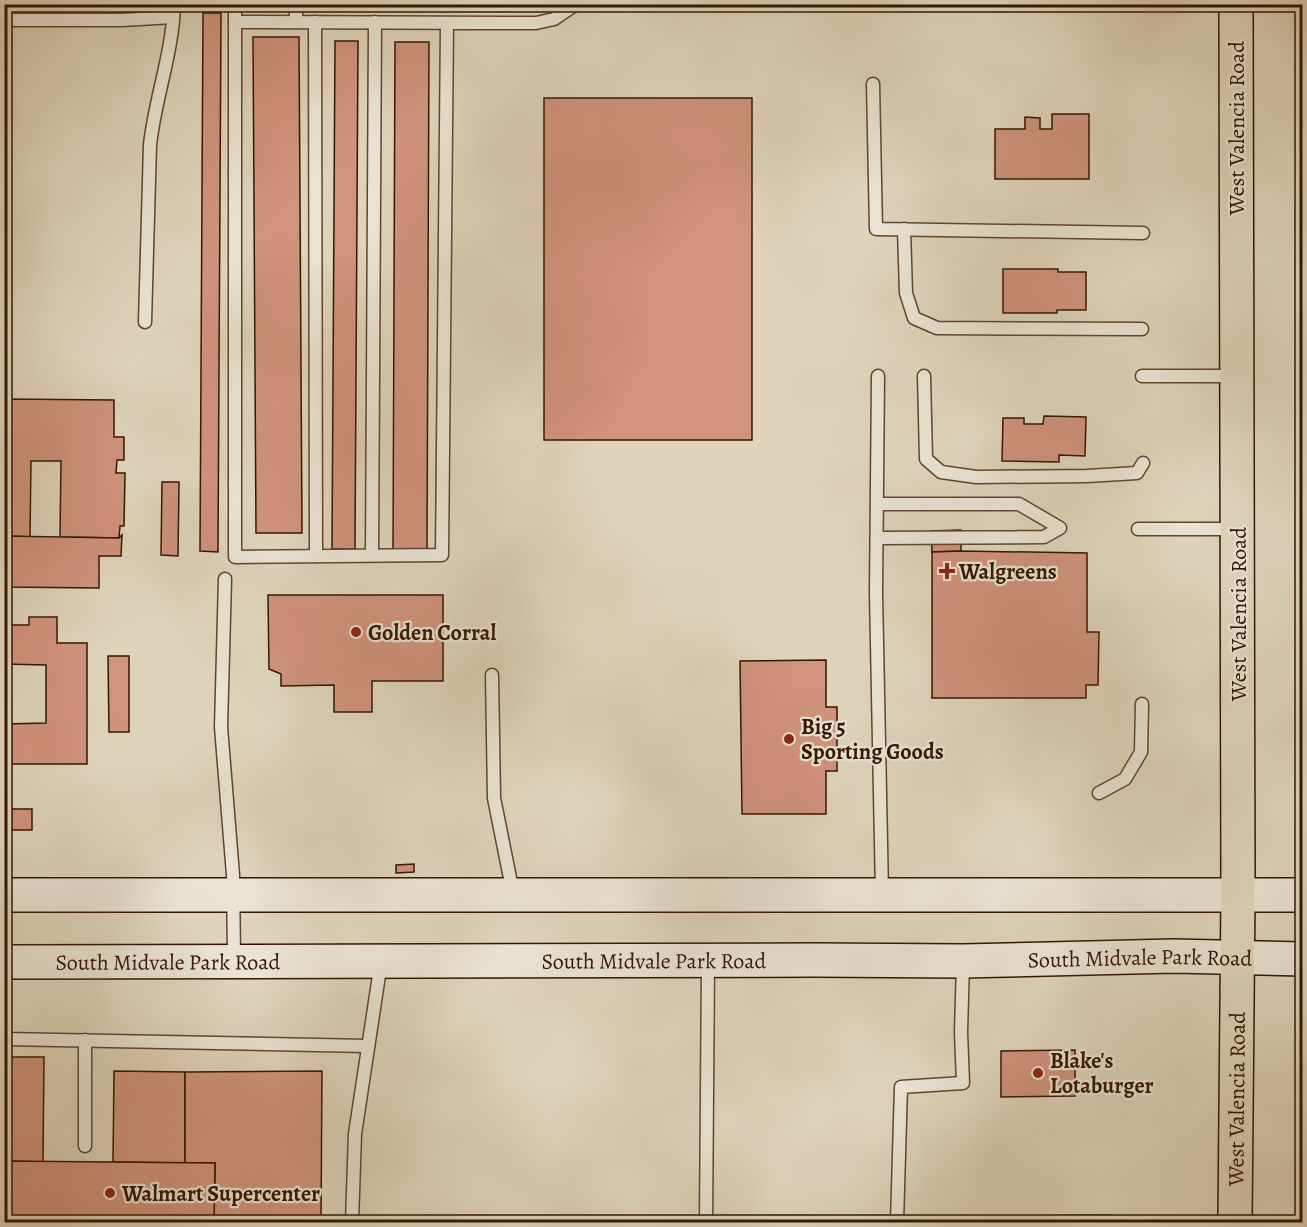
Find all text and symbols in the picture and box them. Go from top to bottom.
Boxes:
street label: West Valencia Road [1222,41,1252,216]
street label: West Valencia Road [1224,527,1254,702]
place label: Walgreens [958,557,1057,587]
marker: Walgreens [940,564,954,578]
place label: Golden Corral [368,618,496,648]
marker: Golden Corral [349,625,363,639]
place label: Big 5 Sporting Goods [801,712,944,767]
marker: Big 5 Sporting Goods [782,732,796,746]
street label: South Midvale Park Road [1027,942,1253,975]
street label: South Midvale Park Road [542,946,767,977]
street label: South Midvale Park Road [56,947,281,978]
street label: West Valencia Road [1221,1011,1253,1187]
place label: Blake's Lotaburger [1050,1046,1154,1101]
marker: Blake's Lotaburger [1031,1066,1045,1080]
place label: Walmart Supercenter [121,1179,320,1209]
marker: Walmart Supercenter [103,1186,117,1200]

